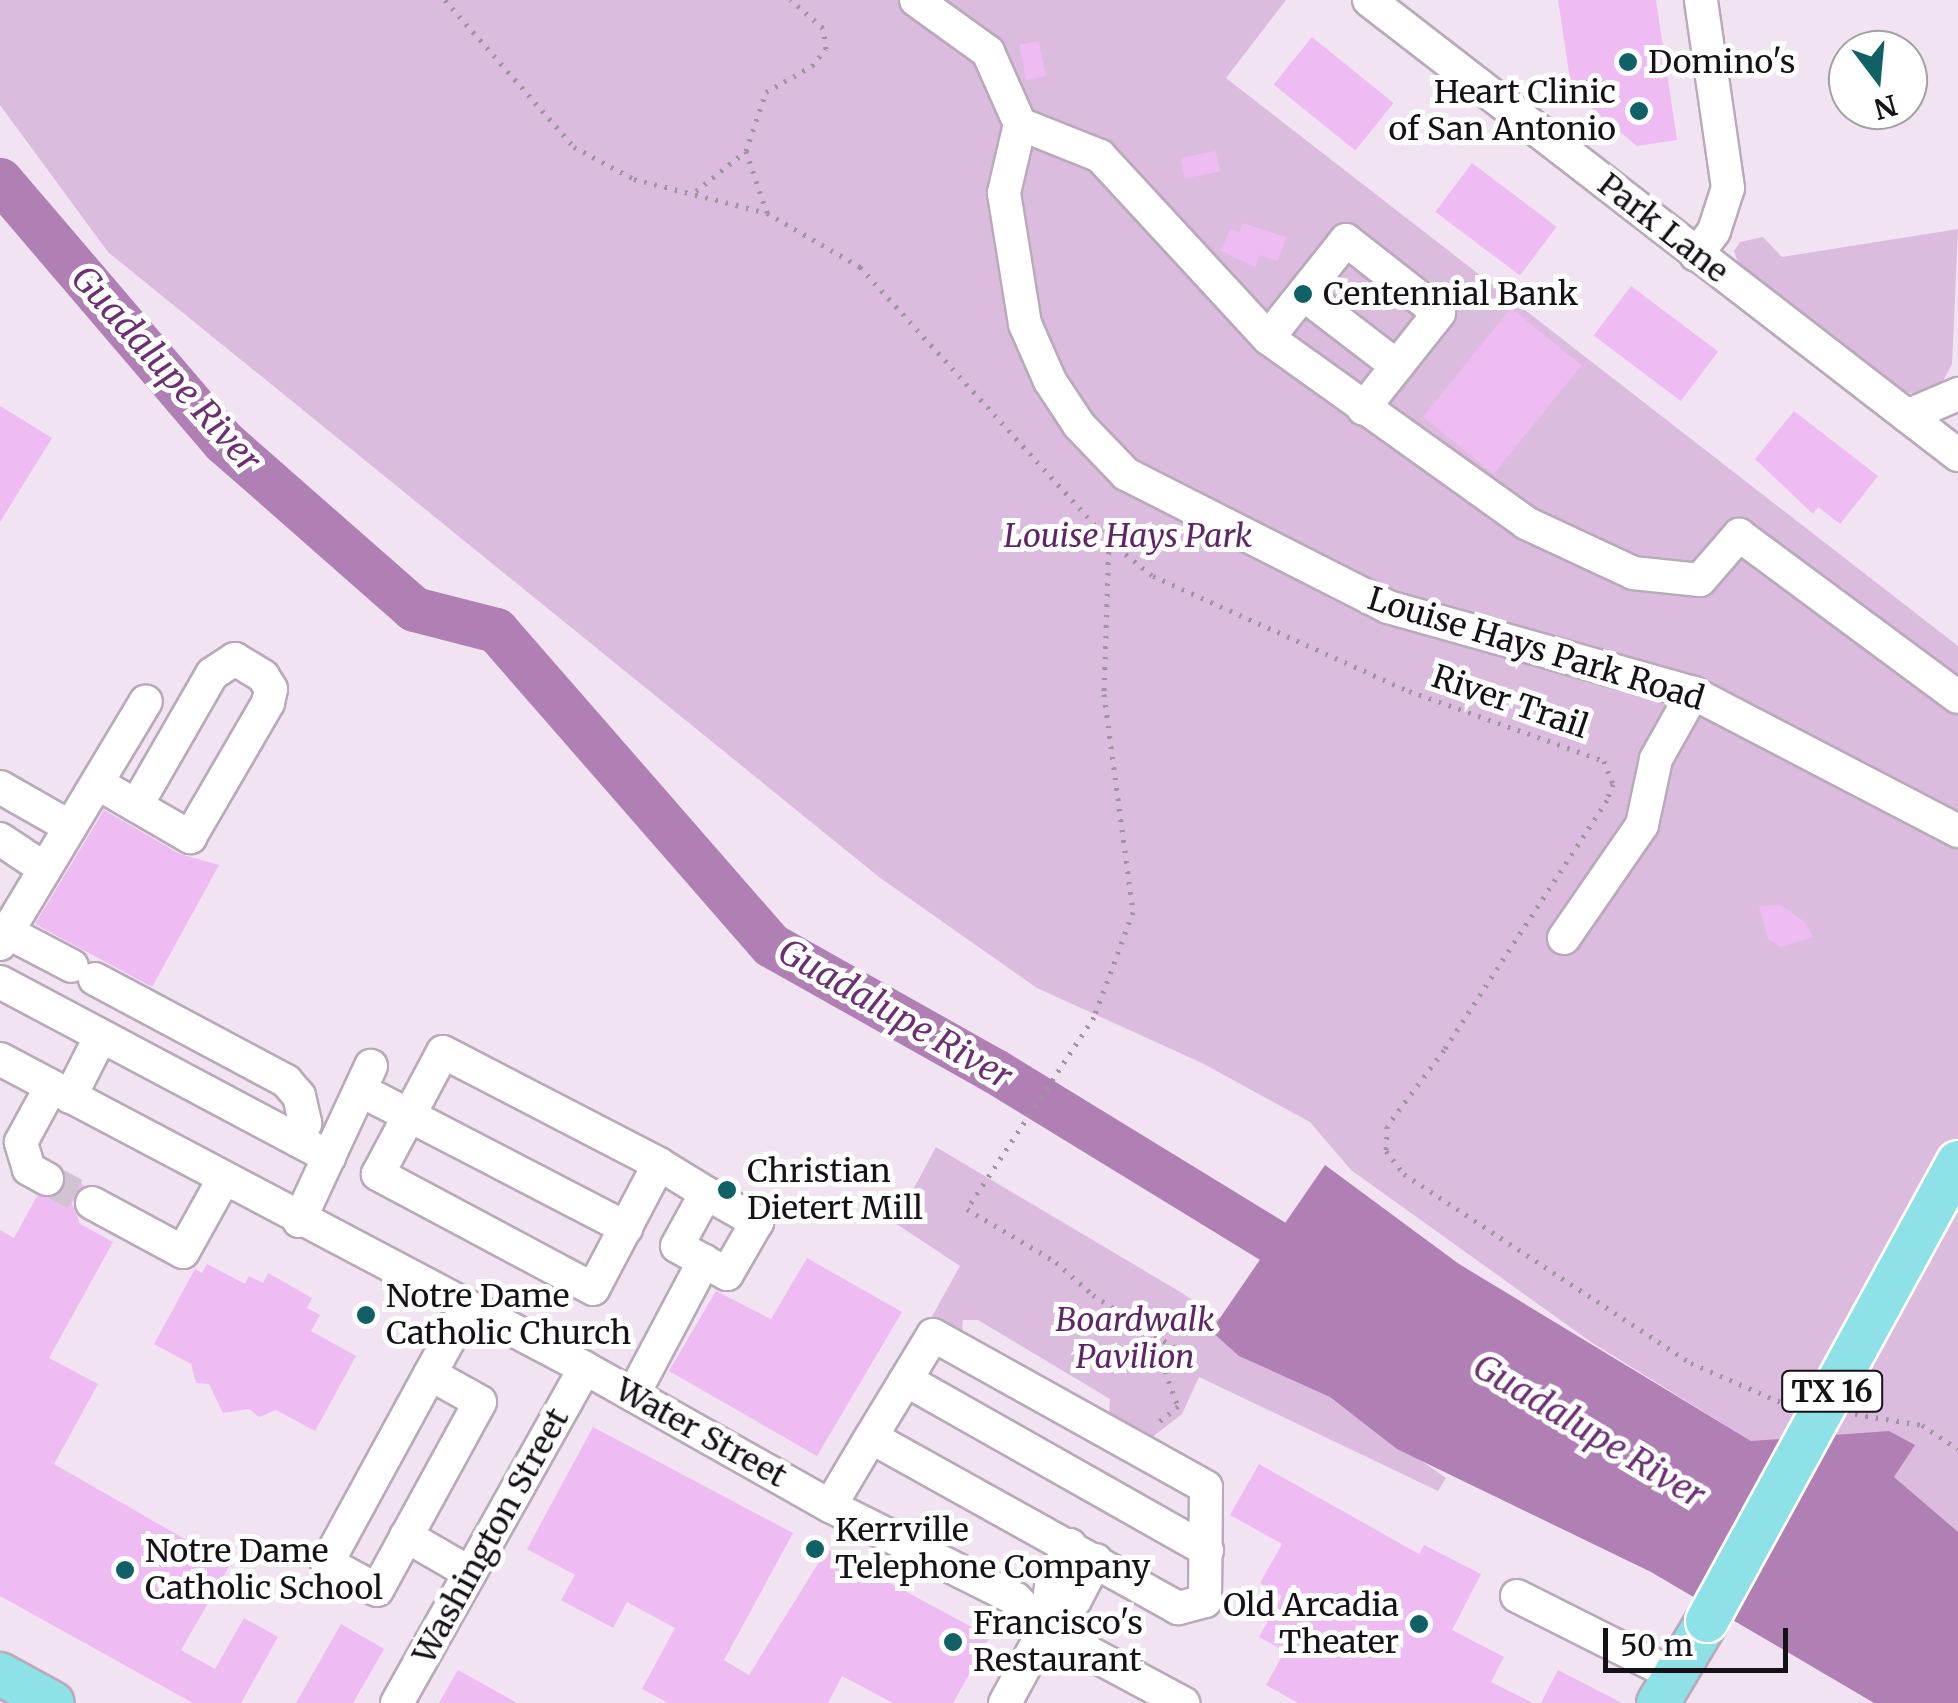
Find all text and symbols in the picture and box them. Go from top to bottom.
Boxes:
north arrow [1828,30,1928,130]
place label: Domino's [1648,43,1795,81]
marker: Domino's [1617,51,1639,73]
place label: Heart Clinic of San Antonio [1389,74,1616,149]
text: N [1870,87,1901,127]
marker: Heart Clinic of San Antonio [1626,98,1652,124]
street label: Park Lane [1590,165,1736,291]
water label: Guadalupe River [63,257,269,481]
place label: Centennial Bank [1323,275,1578,313]
marker: Centennial Bank [1292,283,1314,305]
park label: Louise Hays Park [1004,517,1252,555]
street label: Louise Hays Park Road [1363,580,1709,718]
street label: River Trail [1427,657,1593,747]
water label: Guadalupe River [771,930,1019,1098]
place label: Christian Dietert Mill [747,1153,923,1228]
marker: Christian Dietert Mill [716,1179,738,1201]
place label: Notre Dame Catholic Church [386,1278,631,1353]
park label: Boardwalk Pavilion [1056,1302,1214,1377]
marker: Notre Dame Catholic Church [355,1304,377,1326]
water label: Guadalupe River [1466,1345,1712,1517]
road number: TX 16 [1780,1366,1884,1416]
street label: Water Street [609,1370,793,1496]
street label: Washington Street [405,1402,577,1670]
place label: Kerrville Telephone Company [835,1512,1150,1587]
place label: Notre Dame Catholic School [145,1533,383,1608]
marker: Kerrville Telephone Company [804,1538,826,1560]
marker: Notre Dame Catholic School [114,1559,136,1581]
place label: Old Arcadia Theater [1223,1587,1399,1662]
place label: Francisco's Restaurant [973,1605,1143,1680]
scale bar [1608,1608,1793,1670]
marker: Old Arcadia Theater [1408,1613,1430,1635]
text: 50 m [1620,1626,1693,1664]
marker: Francisco's Restaurant [942,1631,964,1653]

